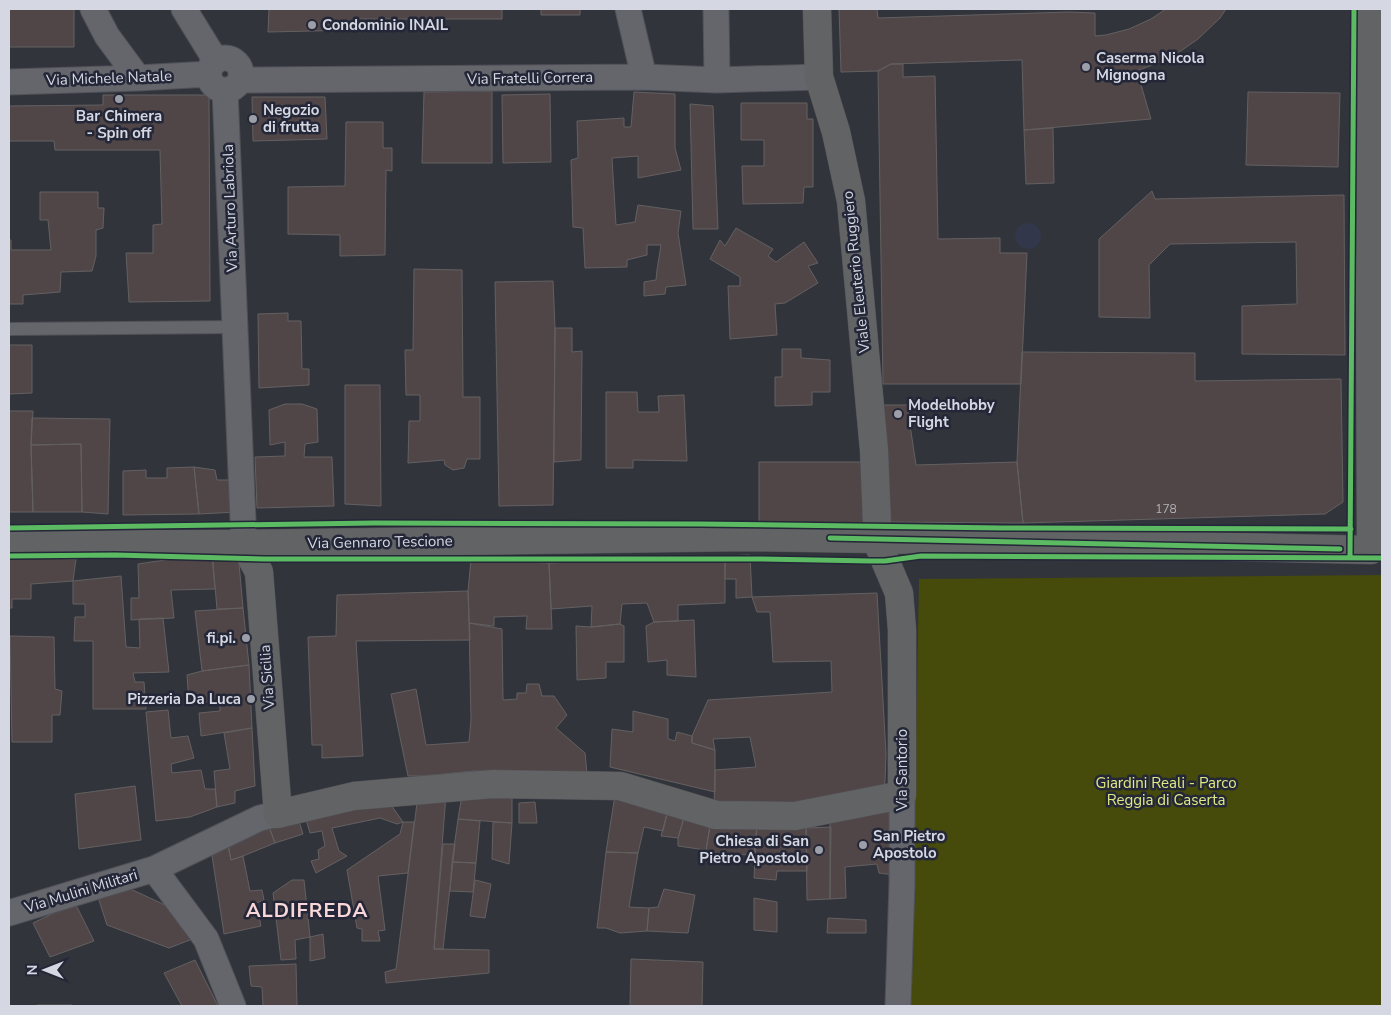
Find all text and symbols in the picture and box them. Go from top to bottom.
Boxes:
place label: Condominio INAIL [322,15,449,35]
marker: Condominio INAIL [306,19,318,31]
place label: Caserma Nicola Mignogna [1096,48,1204,85]
marker: Caserma Nicola Mignogna [1080,61,1092,73]
street label: Via Michele Natale [45,66,172,90]
street label: Via Fratelli Correra [466,67,593,89]
marker: Bar Chimera - Spin off [113,93,125,105]
place label: Negozio di frutta [263,100,320,137]
place label: Bar Chimera - Spin off [76,106,162,143]
marker: Negozio di frutta [247,113,259,125]
street label: Via Arturo Labriola [218,144,242,273]
street label: Viale Eleuterio Ruggiero [838,190,875,355]
place label: Modelhobby Flight [908,395,995,432]
marker: Modelhobby Flight [892,408,904,420]
house number: 178 [1155,501,1177,517]
street label: Via Gennaro Tescione [306,531,453,553]
place label: fi.pi. [207,628,236,648]
marker: fi.pi. [240,632,252,644]
street label: Via Sicilia [255,644,279,711]
place label: Pizzeria Da Luca [127,689,241,709]
marker: Pizzeria Da Luca [245,693,257,705]
street label: Via Santorio [892,729,912,812]
park label: Giardini Reali - Parco Reggia di Caserta [1096,773,1236,810]
place label: San Pietro Apostolo [873,826,946,863]
place label: Chiesa di San Pietro Apostolo [699,831,809,868]
marker: San Pietro Apostolo [857,839,869,851]
marker: Chiesa di San Pietro Apostolo [813,844,825,856]
street label: Via Mulini Militari [21,864,140,918]
district label: ALDIFREDA [246,897,368,924]
north arrow [20,945,70,995]
text: N [23,965,42,975]

